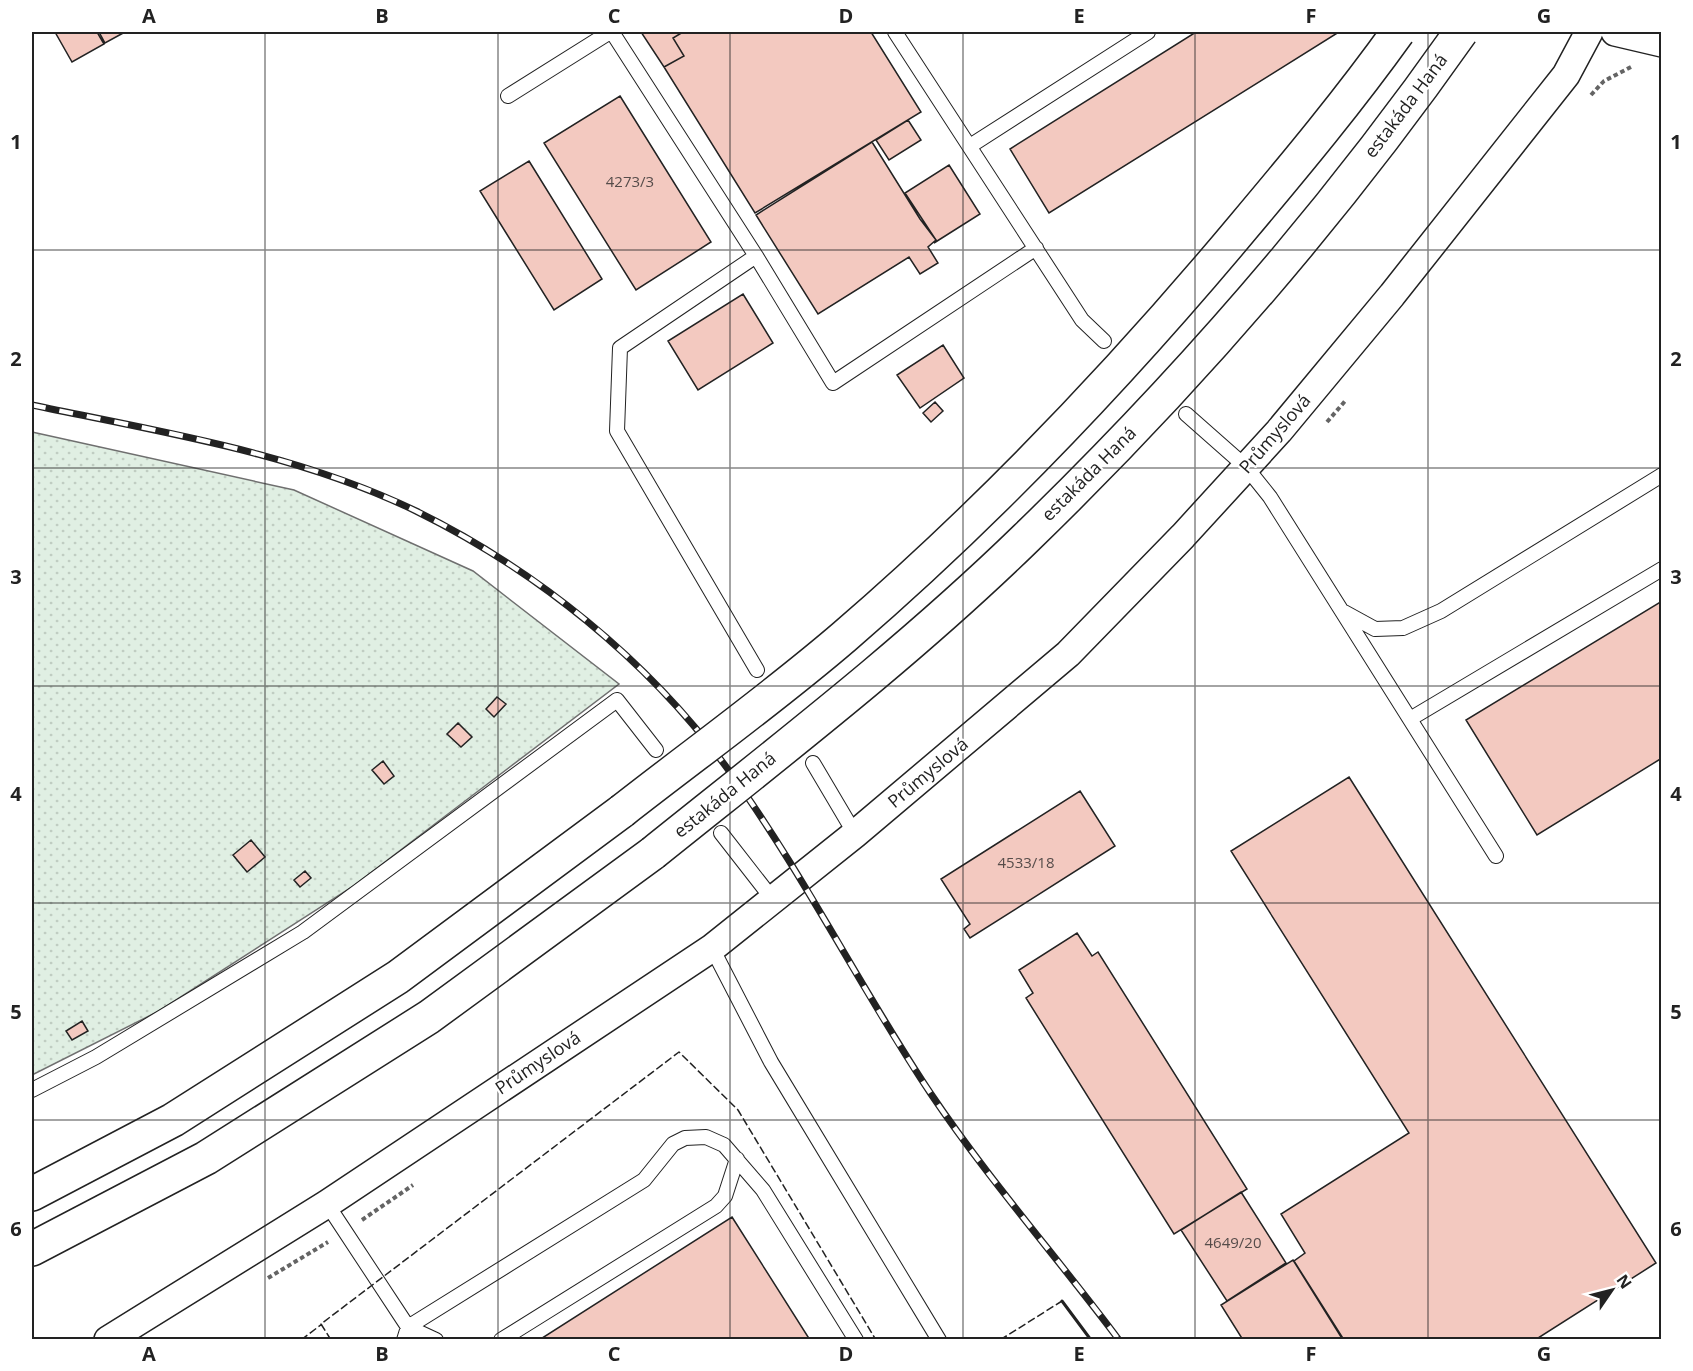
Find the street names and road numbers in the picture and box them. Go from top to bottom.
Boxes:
street label: estakáda Haná [1358,48,1452,162]
street label: Průmyslová [1233,389,1315,478]
street label: estakáda Haná [1036,421,1141,526]
street label: Průmyslová [882,732,973,813]
street label: estakáda Haná [668,746,780,843]
street label: Průmyslová [490,1025,585,1099]

